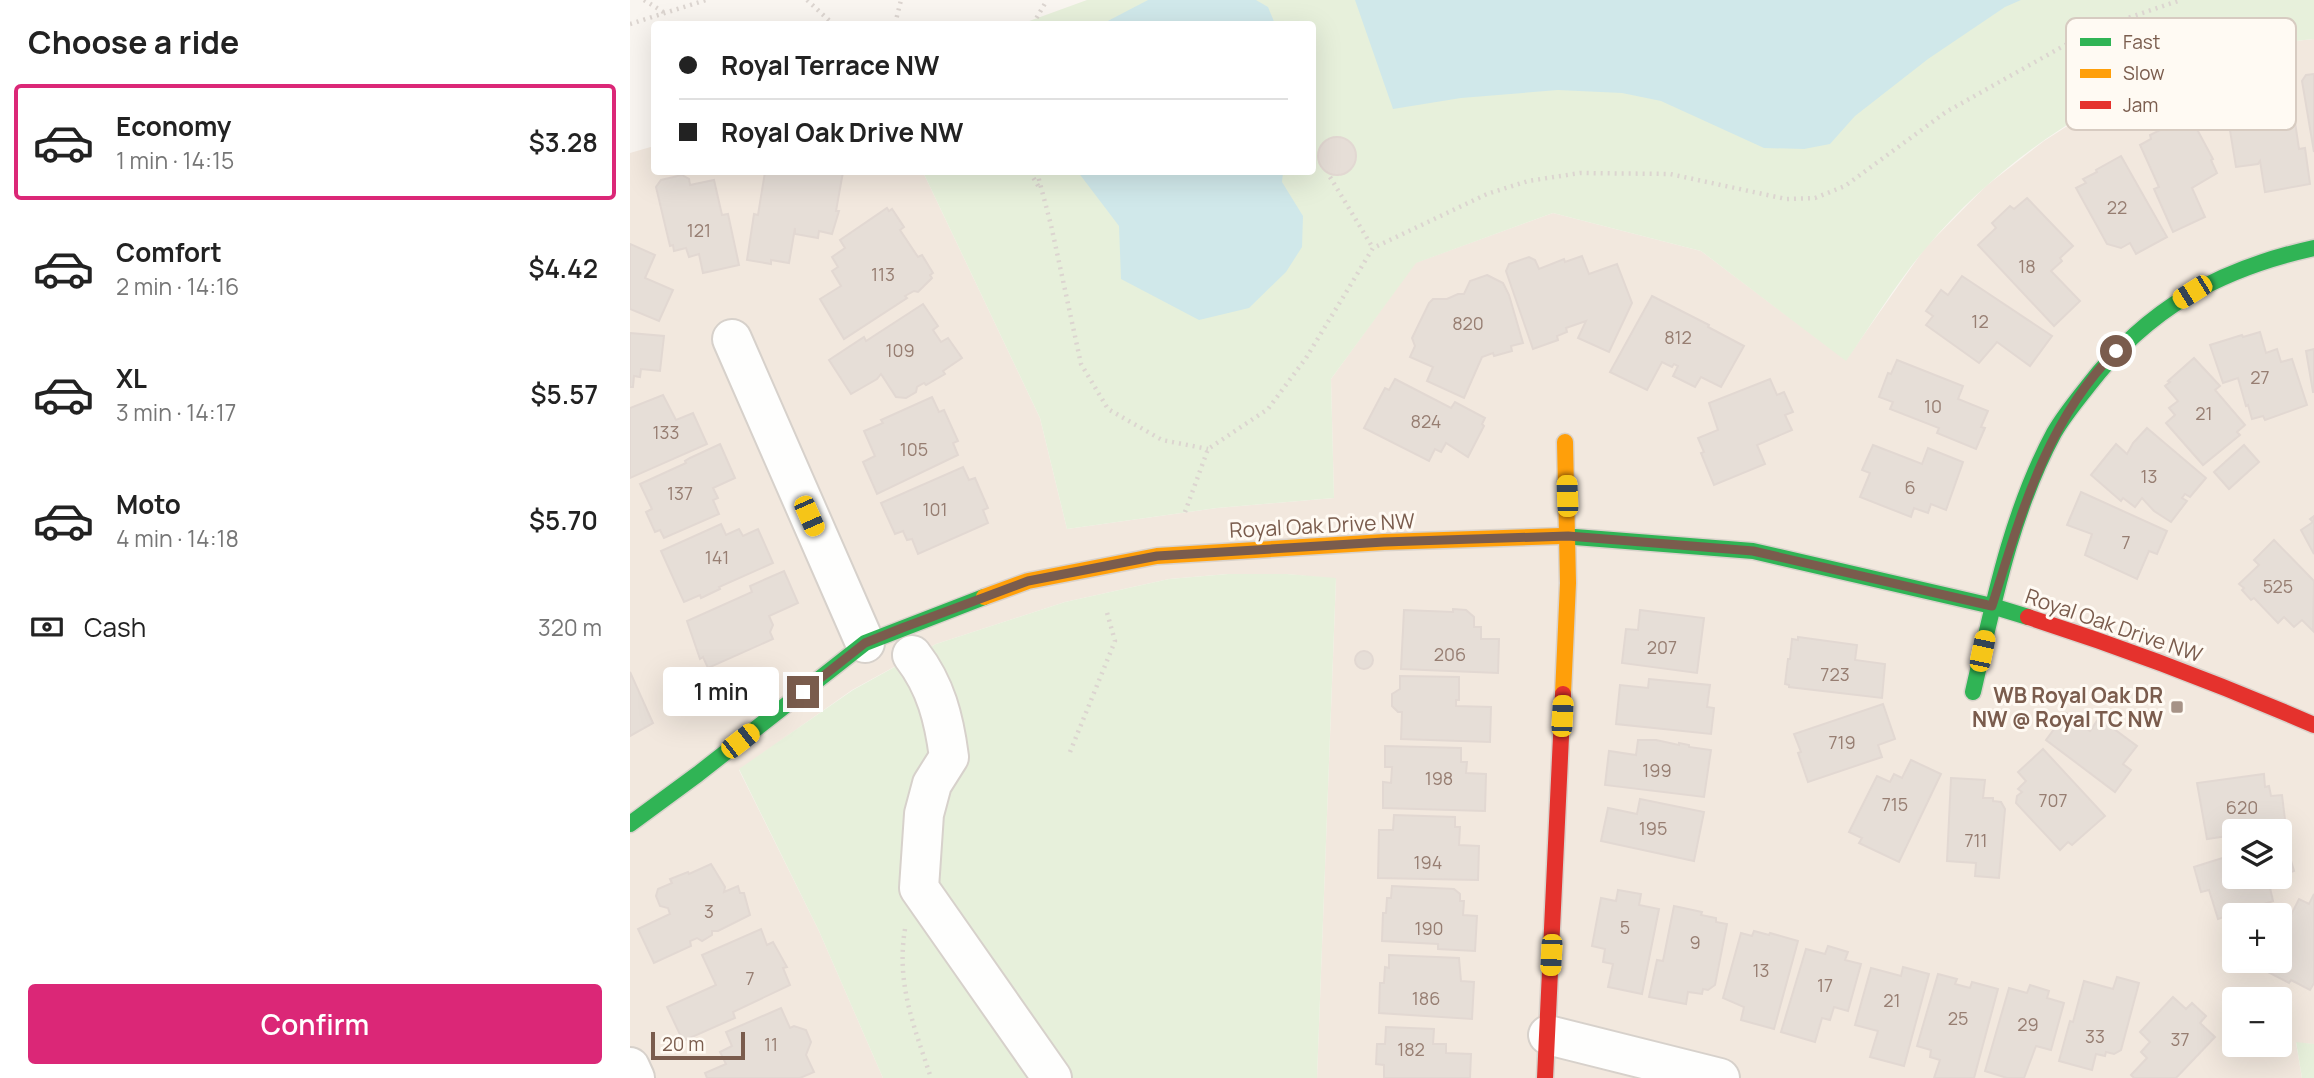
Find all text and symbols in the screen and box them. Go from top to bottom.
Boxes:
legend [2066,18,2296,130]
text: Choose a ride [28,20,239,64]
text: Fast [2123,29,2160,55]
text: Royal Terrace NW [721,47,939,83]
text: Slow [2123,60,2165,86]
text: Jam [2123,92,2158,118]
text: Economy [116,108,231,144]
icon: car [32,111,95,174]
text: Royal Oak Drive NW [721,114,963,150]
text: $3.28 [529,124,598,160]
text: 1 min · 14:15 [116,144,234,176]
house number: 22 [2107,195,2127,219]
house number: 121 [687,218,711,242]
text: Comfort [116,234,222,270]
icon: car [32,237,95,300]
text: $4.42 [528,250,598,286]
house number: 18 [2018,254,2036,278]
house number: 113 [871,262,895,286]
text: 2 min · 14:16 [116,270,239,302]
car [2169,272,2216,312]
house number: 12 [1971,309,1989,333]
house number: 820 [1452,311,1484,335]
house number: 812 [1664,325,1692,349]
route start [2100,335,2132,367]
house number: 109 [885,338,915,362]
text: XL [116,360,147,396]
icon: car [32,363,95,426]
house number: 27 [2250,365,2270,389]
text: $5.57 [531,376,598,412]
house number: 10 [1924,394,1942,418]
text: 3 min · 14:17 [116,396,236,428]
house number: 21 [2195,401,2213,425]
house number: 824 [1411,409,1441,433]
house number: 133 [653,420,679,444]
house number: 105 [900,437,928,461]
house number: 13 [2141,464,2157,488]
car [1556,475,1579,517]
house number: 6 [1904,475,1916,499]
house number: 137 [667,481,693,505]
text: Moto [116,486,181,522]
icon: car [32,489,95,552]
car [791,493,828,539]
house number: 101 [922,497,948,521]
text: $5.70 [529,502,598,538]
street label: Royal Oak Drive NW [1229,506,1416,544]
text: 4 min · 14:18 [116,522,239,554]
house number: 7 [2121,530,2131,554]
house number: 141 [705,545,729,569]
house number: 525 [2263,574,2293,598]
street label: Royal Oak Drive NW [2022,582,2207,669]
icon: cash [28,608,66,646]
text: Cash [84,609,146,645]
text: 320 m [538,611,602,643]
car [1968,628,1997,674]
house number: 207 [1647,635,1677,659]
house number: 206 [1434,642,1466,666]
house number: 723 [1820,662,1850,686]
callout: 1 min [663,668,778,716]
text: 1 min [694,675,748,707]
route end [787,676,819,708]
place label: WB Royal Oak DR NW @ Royal TC NW [1972,681,2164,733]
car [1551,694,1574,738]
marker: WB Royal Oak DR NW @ Royal TC NW [2169,699,2185,715]
car [717,720,764,762]
house number: 719 [1828,730,1856,754]
house number: 199 [1642,758,1672,782]
house number: 198 [1425,766,1453,790]
house number: 707 [2038,788,2068,812]
house number: 715 [1882,792,1908,816]
house number: 620 [2226,795,2258,819]
house number: 195 [1639,816,1667,840]
map controls [2222,819,2292,1057]
button: layers [2222,819,2292,889]
house number: 711 [1964,828,1988,852]
house number: 194 [1414,850,1442,874]
house number: 3 [704,899,714,923]
button: + [2222,903,2292,973]
house number: 5 [1620,915,1630,939]
house number: 190 [1414,916,1444,940]
house number: 9 [1689,930,1701,954]
car [1540,933,1563,977]
house number: 13 [1753,958,1769,982]
house number: 7 [745,966,755,990]
house number: 17 [1817,973,1833,997]
button: Confirm [28,984,602,1064]
house number: 186 [1412,986,1440,1010]
button: − [2222,987,2292,1057]
house number: 21 [1883,988,1901,1012]
house number: 25 [1948,1006,1968,1030]
house number: 29 [2017,1012,2039,1036]
house number: 33 [2085,1024,2105,1048]
house number: 37 [2171,1027,2190,1051]
scale bar [651,1029,746,1061]
text: 20 m [662,1031,704,1057]
house number: 11 [764,1032,778,1056]
house number: 182 [1397,1037,1425,1061]

